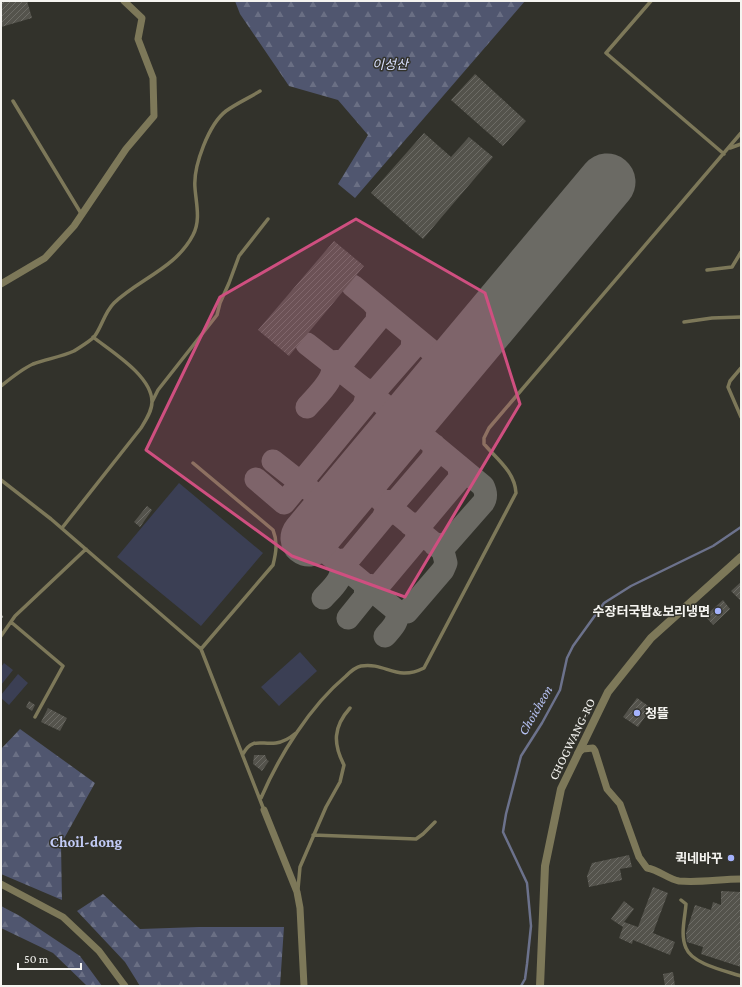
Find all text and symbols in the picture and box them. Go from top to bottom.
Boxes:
park label: 이성산 [372,57,410,72]
place label: 수장터국밥&보리냉면 [593,604,710,619]
marker: 수장터국밥&보리냉면 [713,606,723,616]
water label: Choicheon [514,682,556,738]
street label: CHOGWANG-RO [546,695,598,782]
place label: 청뜰 [645,706,669,721]
marker: 청뜰 [632,708,642,718]
district label: Choil-dong [50,834,123,850]
place label: 퀵네바꾸 [675,851,723,866]
marker: 퀵네바꾸 [726,853,736,863]
scale bar [18,945,81,971]
text: 50 m [24,952,49,966]

